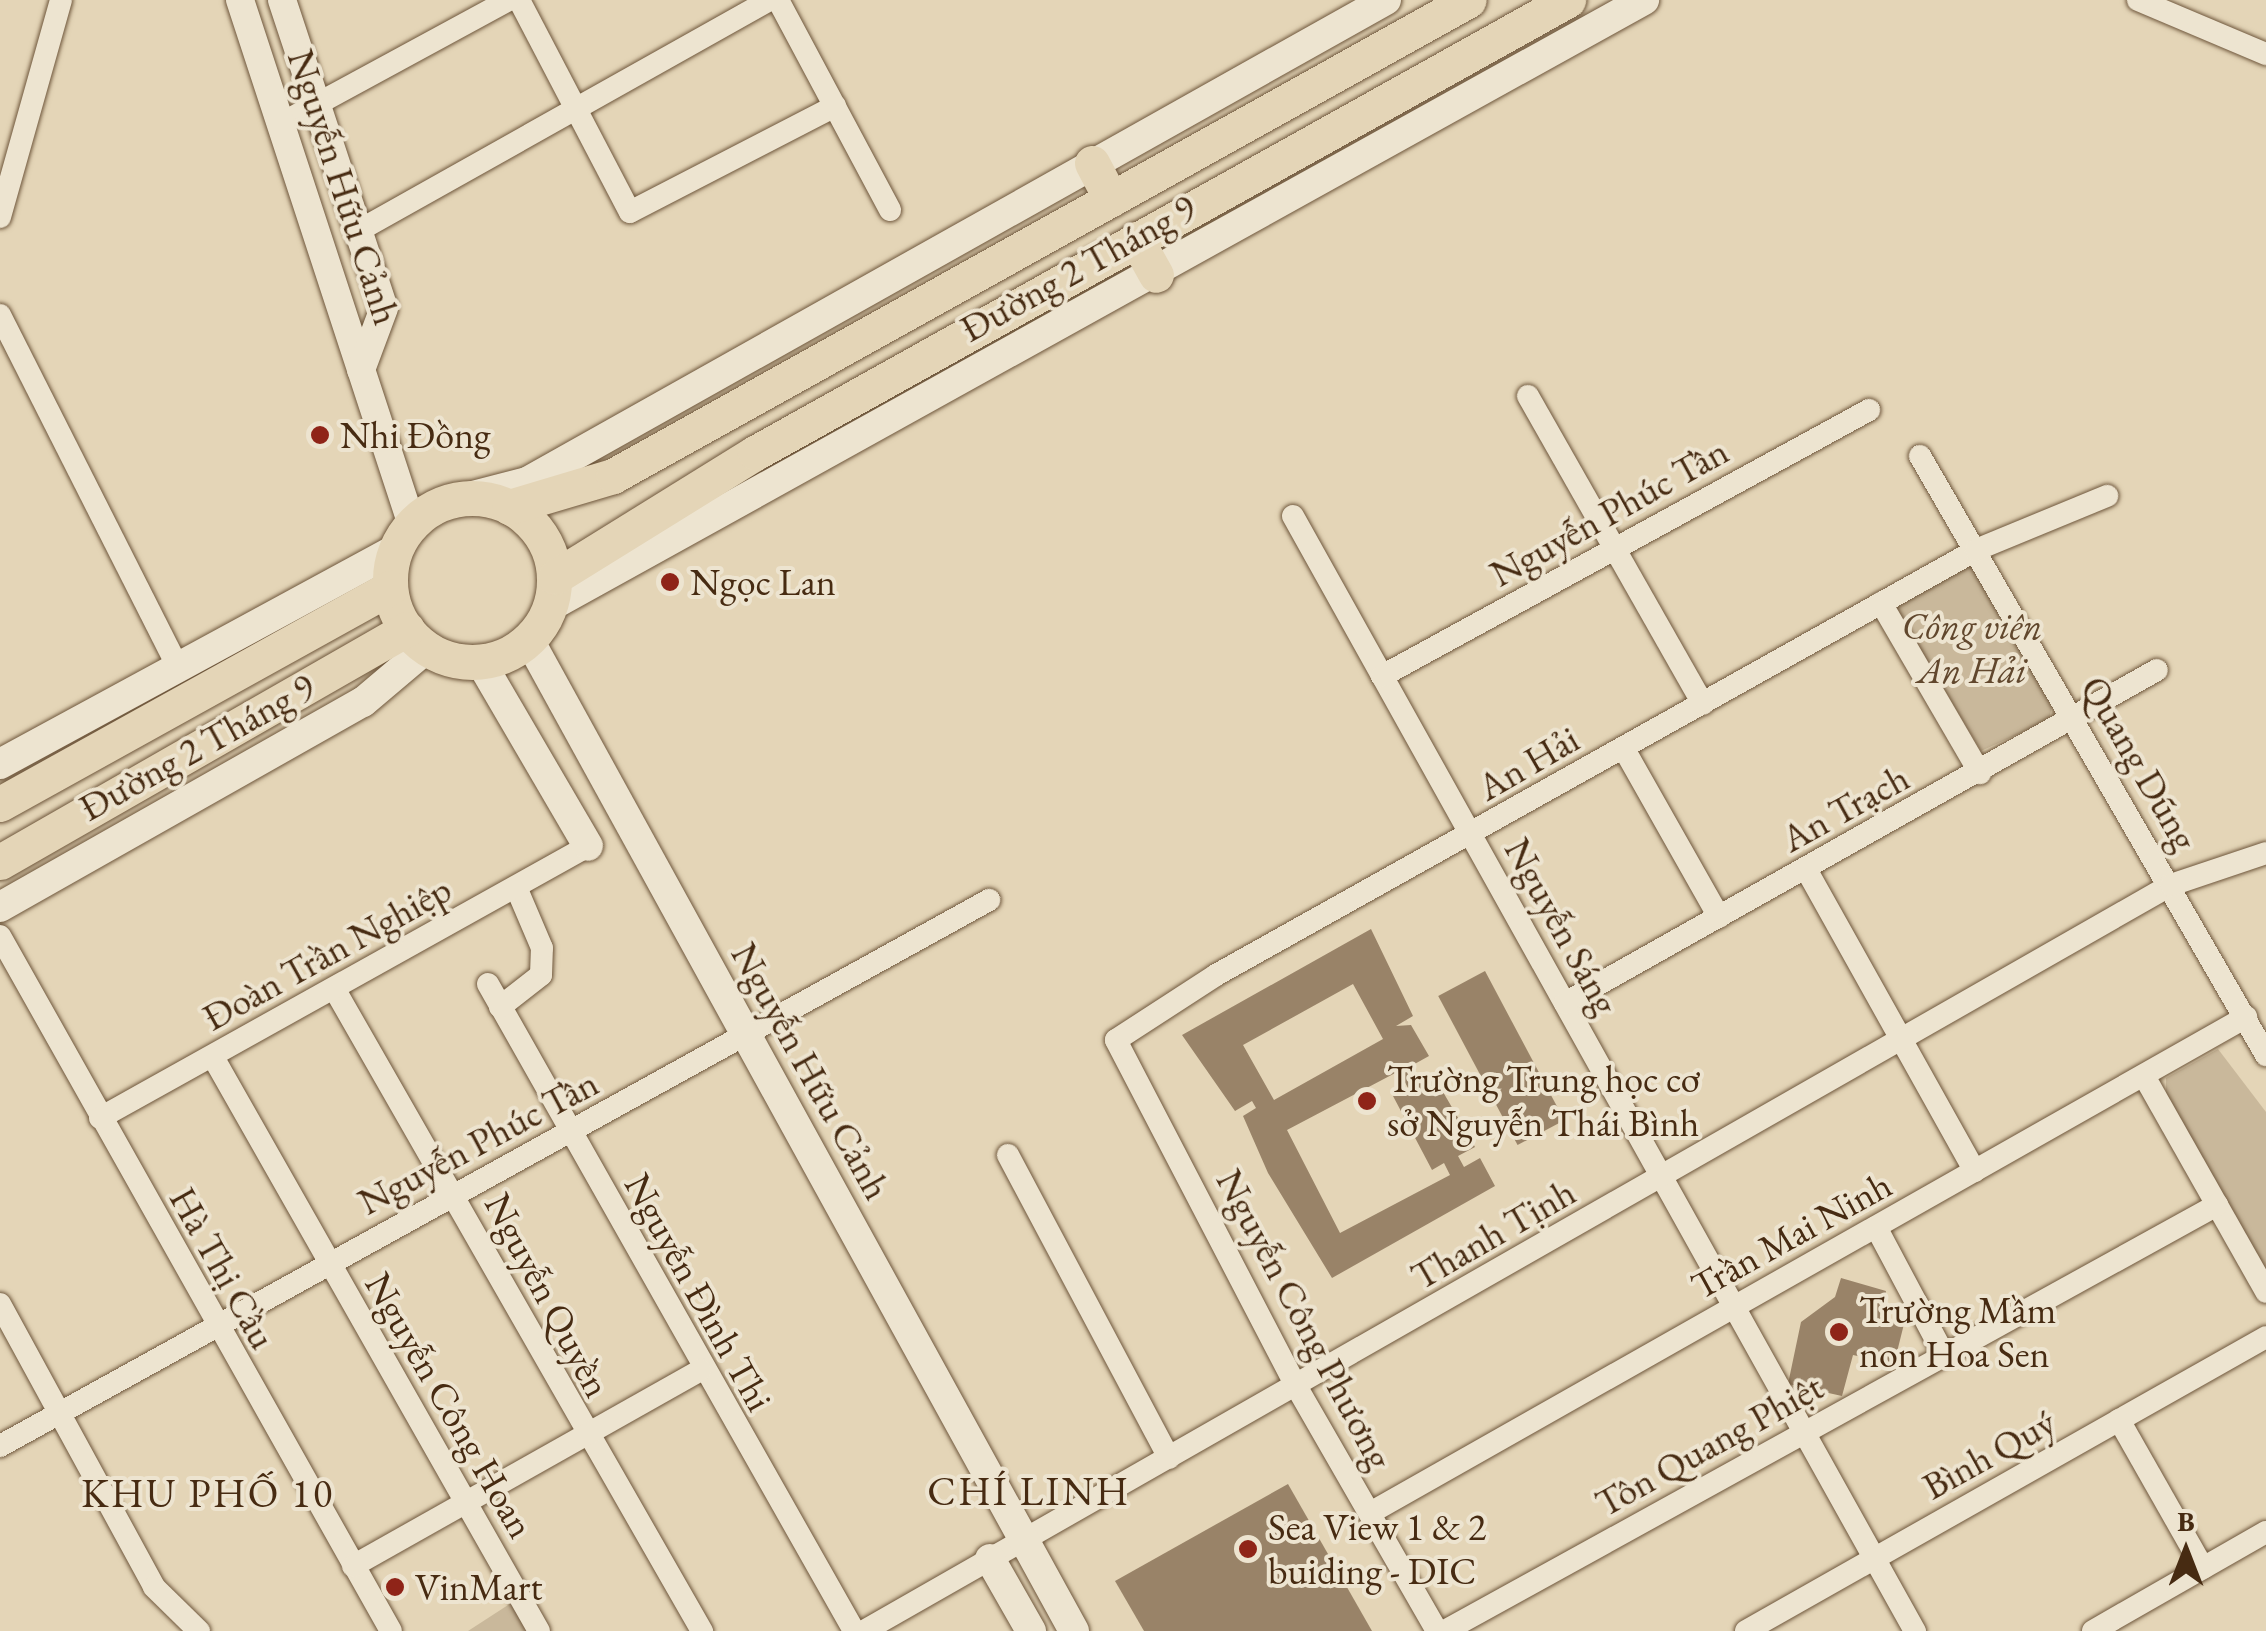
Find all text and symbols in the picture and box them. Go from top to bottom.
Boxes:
street label: Nguyễn Hữu Cảnh [278,44,410,330]
street label: Đường 2 Tháng 9 [952,185,1204,351]
place label: Nhi Đồng [340,412,491,458]
marker: Nhi Đồng [309,424,331,446]
street label: Nguyễn Phúc Tần [1482,428,1736,596]
place label: Ngọc Lan [690,559,836,605]
marker: Ngọc Lan [659,571,681,593]
park label: Công viên An Hải [1902,603,2042,692]
street label: Đường 2 Tháng 9 [71,664,323,830]
street label: Quang Dũng [2072,668,2208,858]
street label: An Hải [1469,716,1587,810]
street label: An Trạch [1773,754,1917,862]
street label: Nguyễn Sáng [1495,830,1629,1022]
street label: Đoàn Trần Nghiệp [195,866,459,1040]
street label: Nguyễn Hữu Cảnh [722,935,900,1207]
place label: Trường Trung học cơ sở Nguyễn Thái Bình [1387,1056,1700,1146]
street label: Nguyễn Phúc Tần [350,1060,606,1224]
marker: Trường Trung học cơ sở Nguyễn Thái Bình [1356,1090,1378,1112]
street label: Trần Mai Ninh [1683,1161,1899,1309]
street label: Nguyễn Công Phương [1207,1162,1403,1476]
street label: Nguyễn Đình Thi [615,1165,783,1419]
street label: Thanh Tịnh [1403,1169,1583,1299]
street label: Hà Thị Cầu [160,1179,286,1357]
street label: Nguyễn Quyền [475,1185,621,1405]
street label: Nguyễn Công Hoan [356,1264,544,1546]
place label: Trường Mầm non Hoa Sen [1859,1287,2056,1376]
marker: Trường Mầm non Hoa Sen [1828,1321,1850,1343]
street label: Tôn Quang Phiệt [1587,1364,1831,1526]
street label: Bình Quý [1915,1399,2063,1509]
district label: CHÍ LINH [927,1467,1131,1515]
district label: KHU PHỐ 10 [81,1469,335,1517]
north arrow [2136,1501,2236,1601]
text: B [2177,1503,2195,1539]
place label: Sea View 1 & 2 buiding - DIC [1268,1504,1486,1594]
marker: Sea View 1 & 2 buiding - DIC [1237,1538,1259,1560]
place label: VinMart [415,1564,542,1610]
marker: VinMart [384,1576,406,1598]

